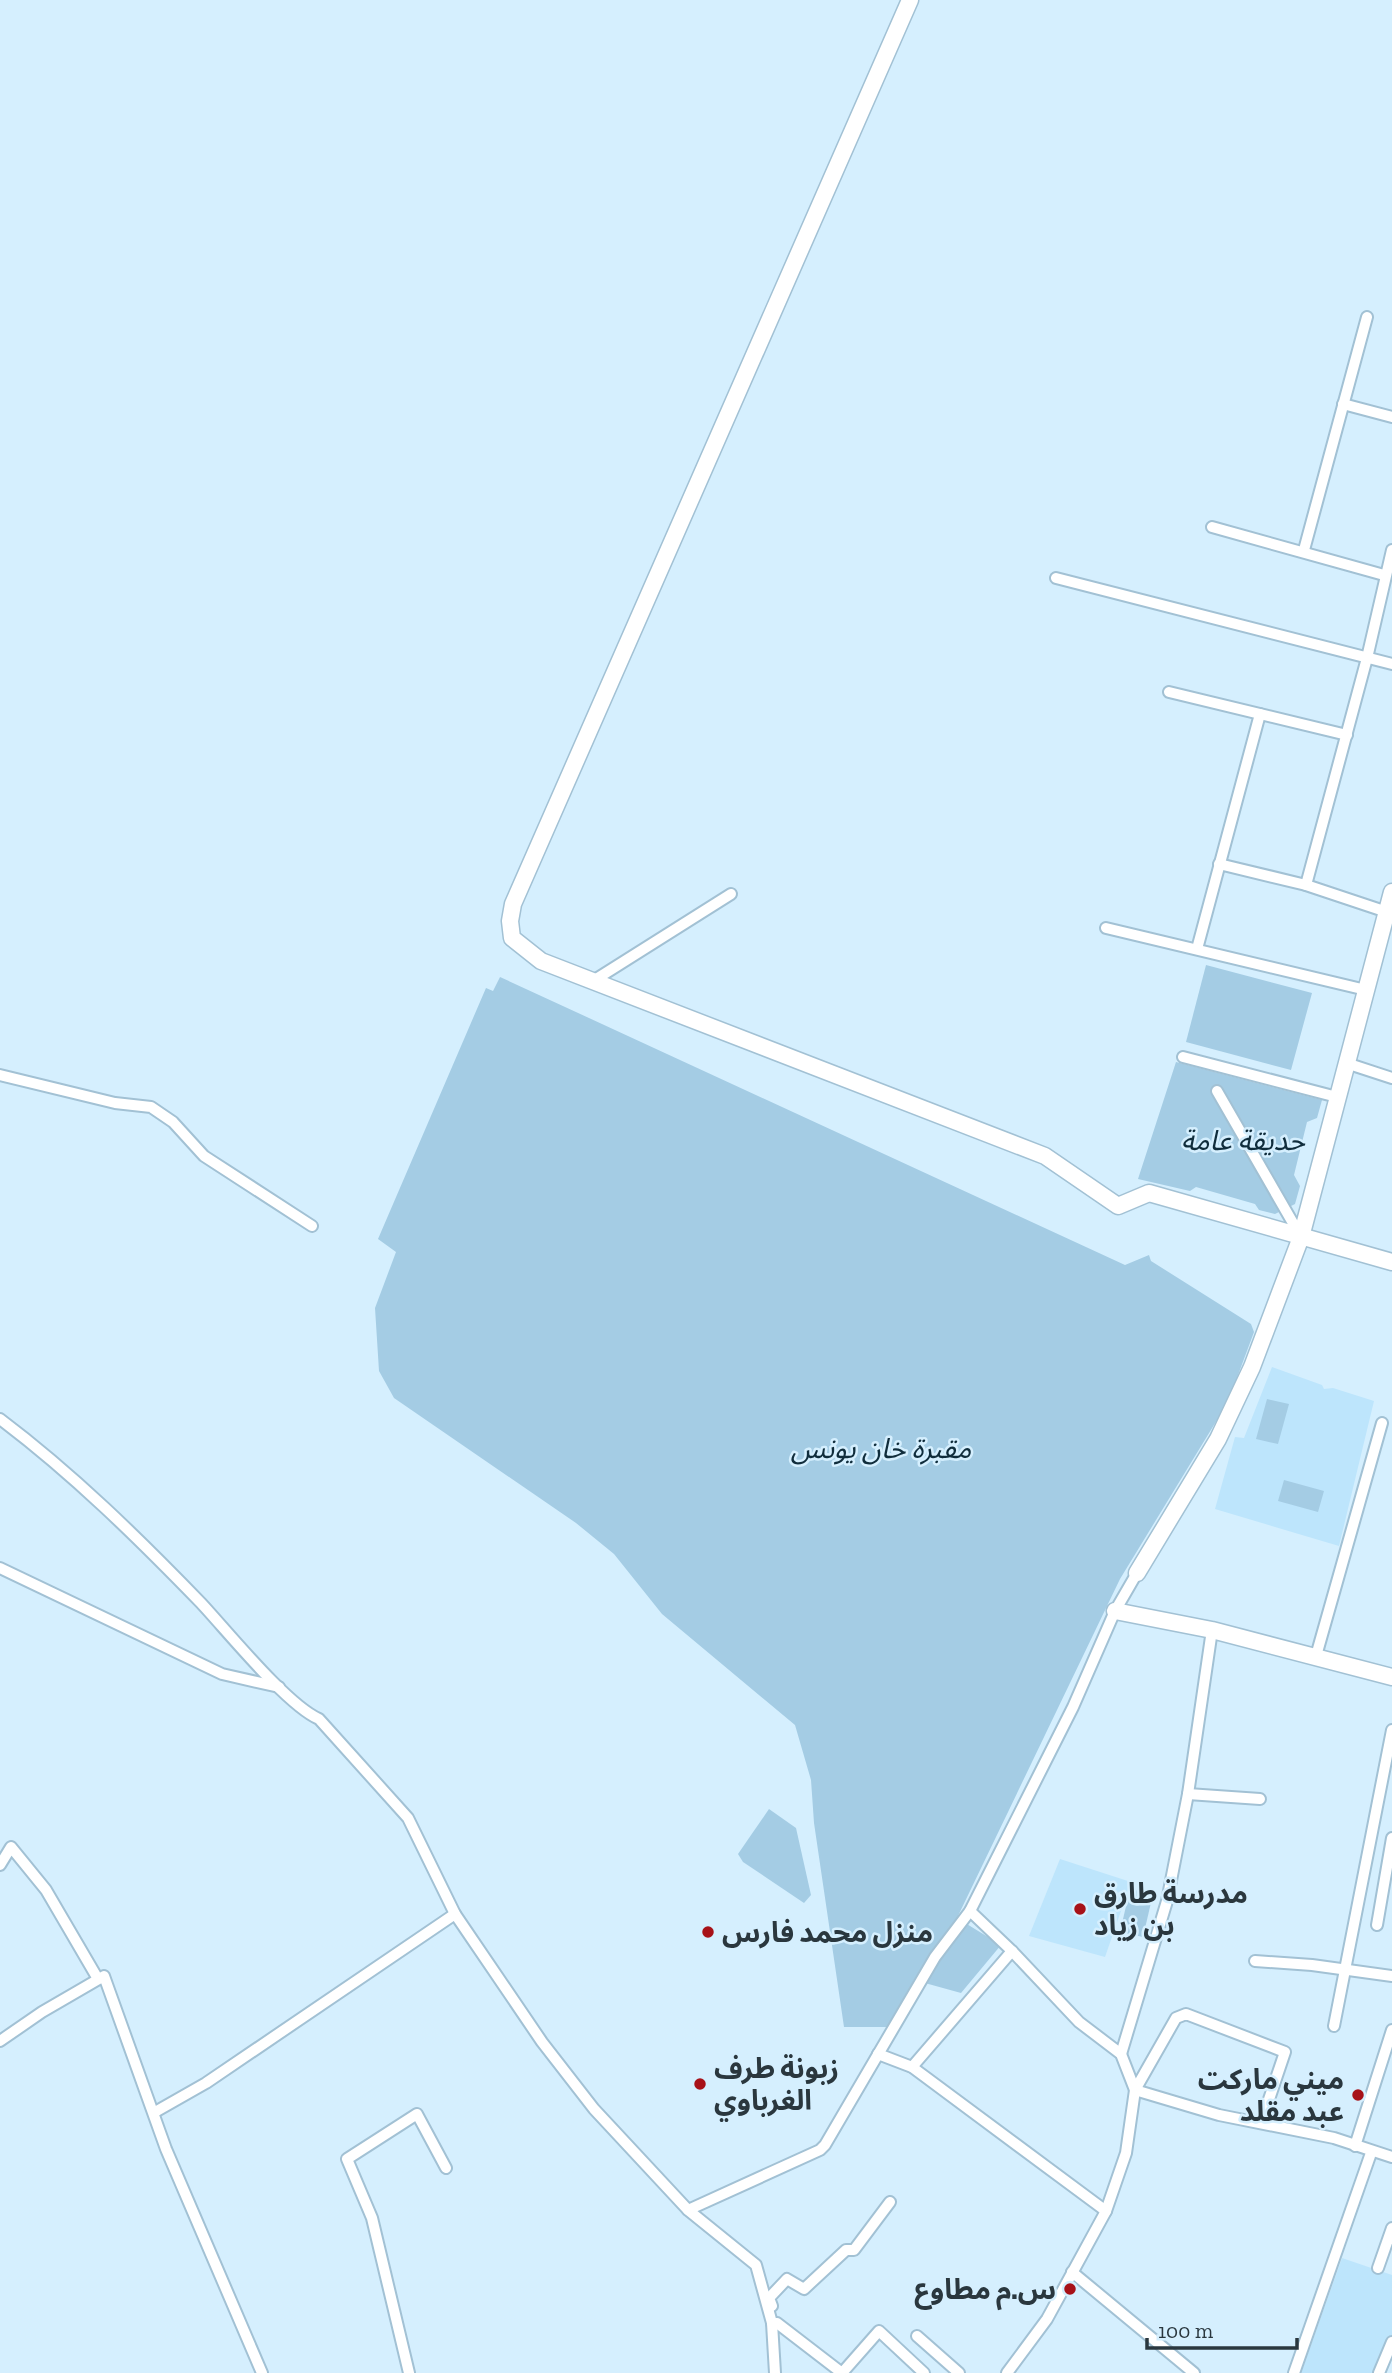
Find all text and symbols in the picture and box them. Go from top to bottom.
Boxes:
park label: حديقة عامة [1181,1124,1305,1157]
park label: مقبرة خان يونس [791,1432,971,1465]
place label: مدرسة طارق بن زياد [1094,1877,1248,1942]
marker: مدرسة طارق بن زياد [1072,1901,1088,1917]
place label: منزل محمد فارس [722,1916,933,1949]
marker: منزل محمد فارس [700,1924,716,1940]
place label: زبونة طرف الغرباوي [714,2052,839,2122]
place label: ميني ماركت عبد مقلد [1198,2063,1344,2128]
marker: زبونة طرف الغرباوي [692,2076,708,2092]
marker: ميني ماركت عبد مقلد [1350,2087,1366,2103]
place label: س.م مطاوع [914,2273,1056,2311]
marker: س.م مطاوع [1062,2281,1078,2297]
scale bar [1147,2306,1298,2350]
text: 100 m [1158,2318,1213,2343]

